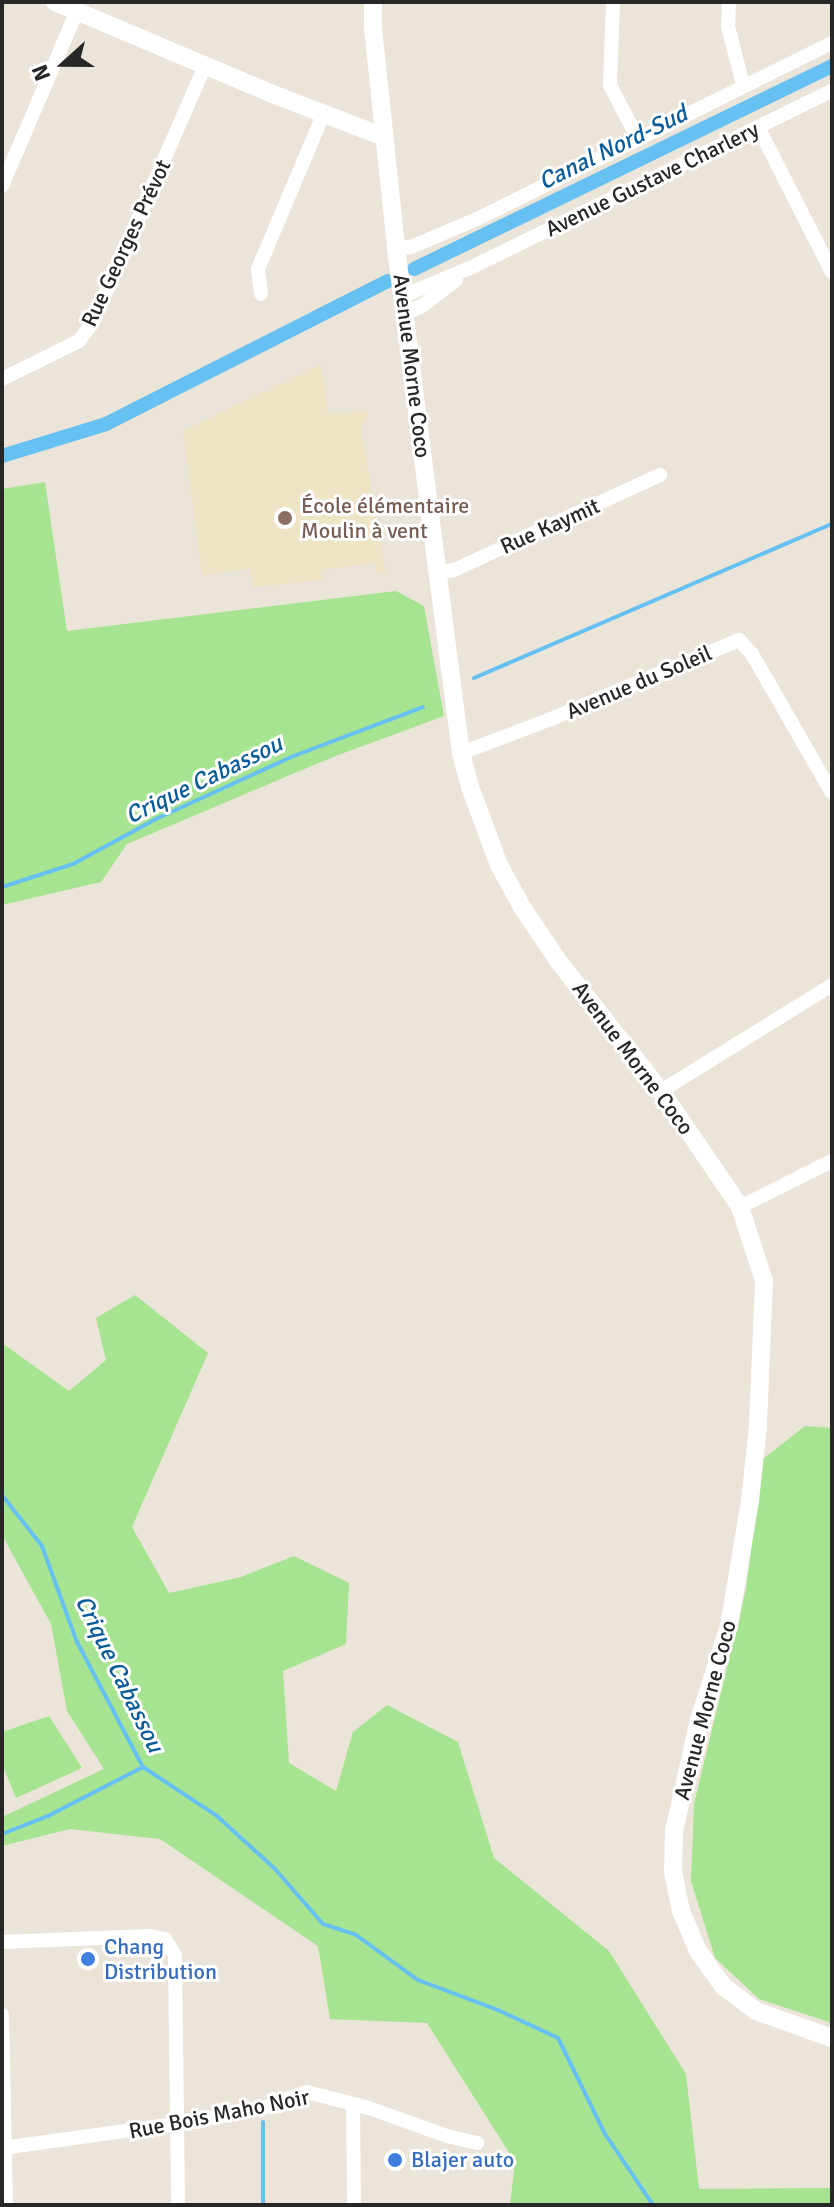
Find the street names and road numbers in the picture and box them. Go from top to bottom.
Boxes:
street label: Avenue Gustave Charlery [541,116,763,242]
street label: Rue Georges Prévot [76,155,176,331]
street label: Avenue Morne Coco [388,273,436,459]
street label: Rue Kaymit [496,492,604,560]
street label: Avenue du Soleil [562,639,716,725]
street label: Avenue Morne Coco [567,976,699,1140]
street label: Avenue Morne Coco [668,1617,742,1803]
street label: Rue Bois Maho Noir [126,2084,312,2144]

